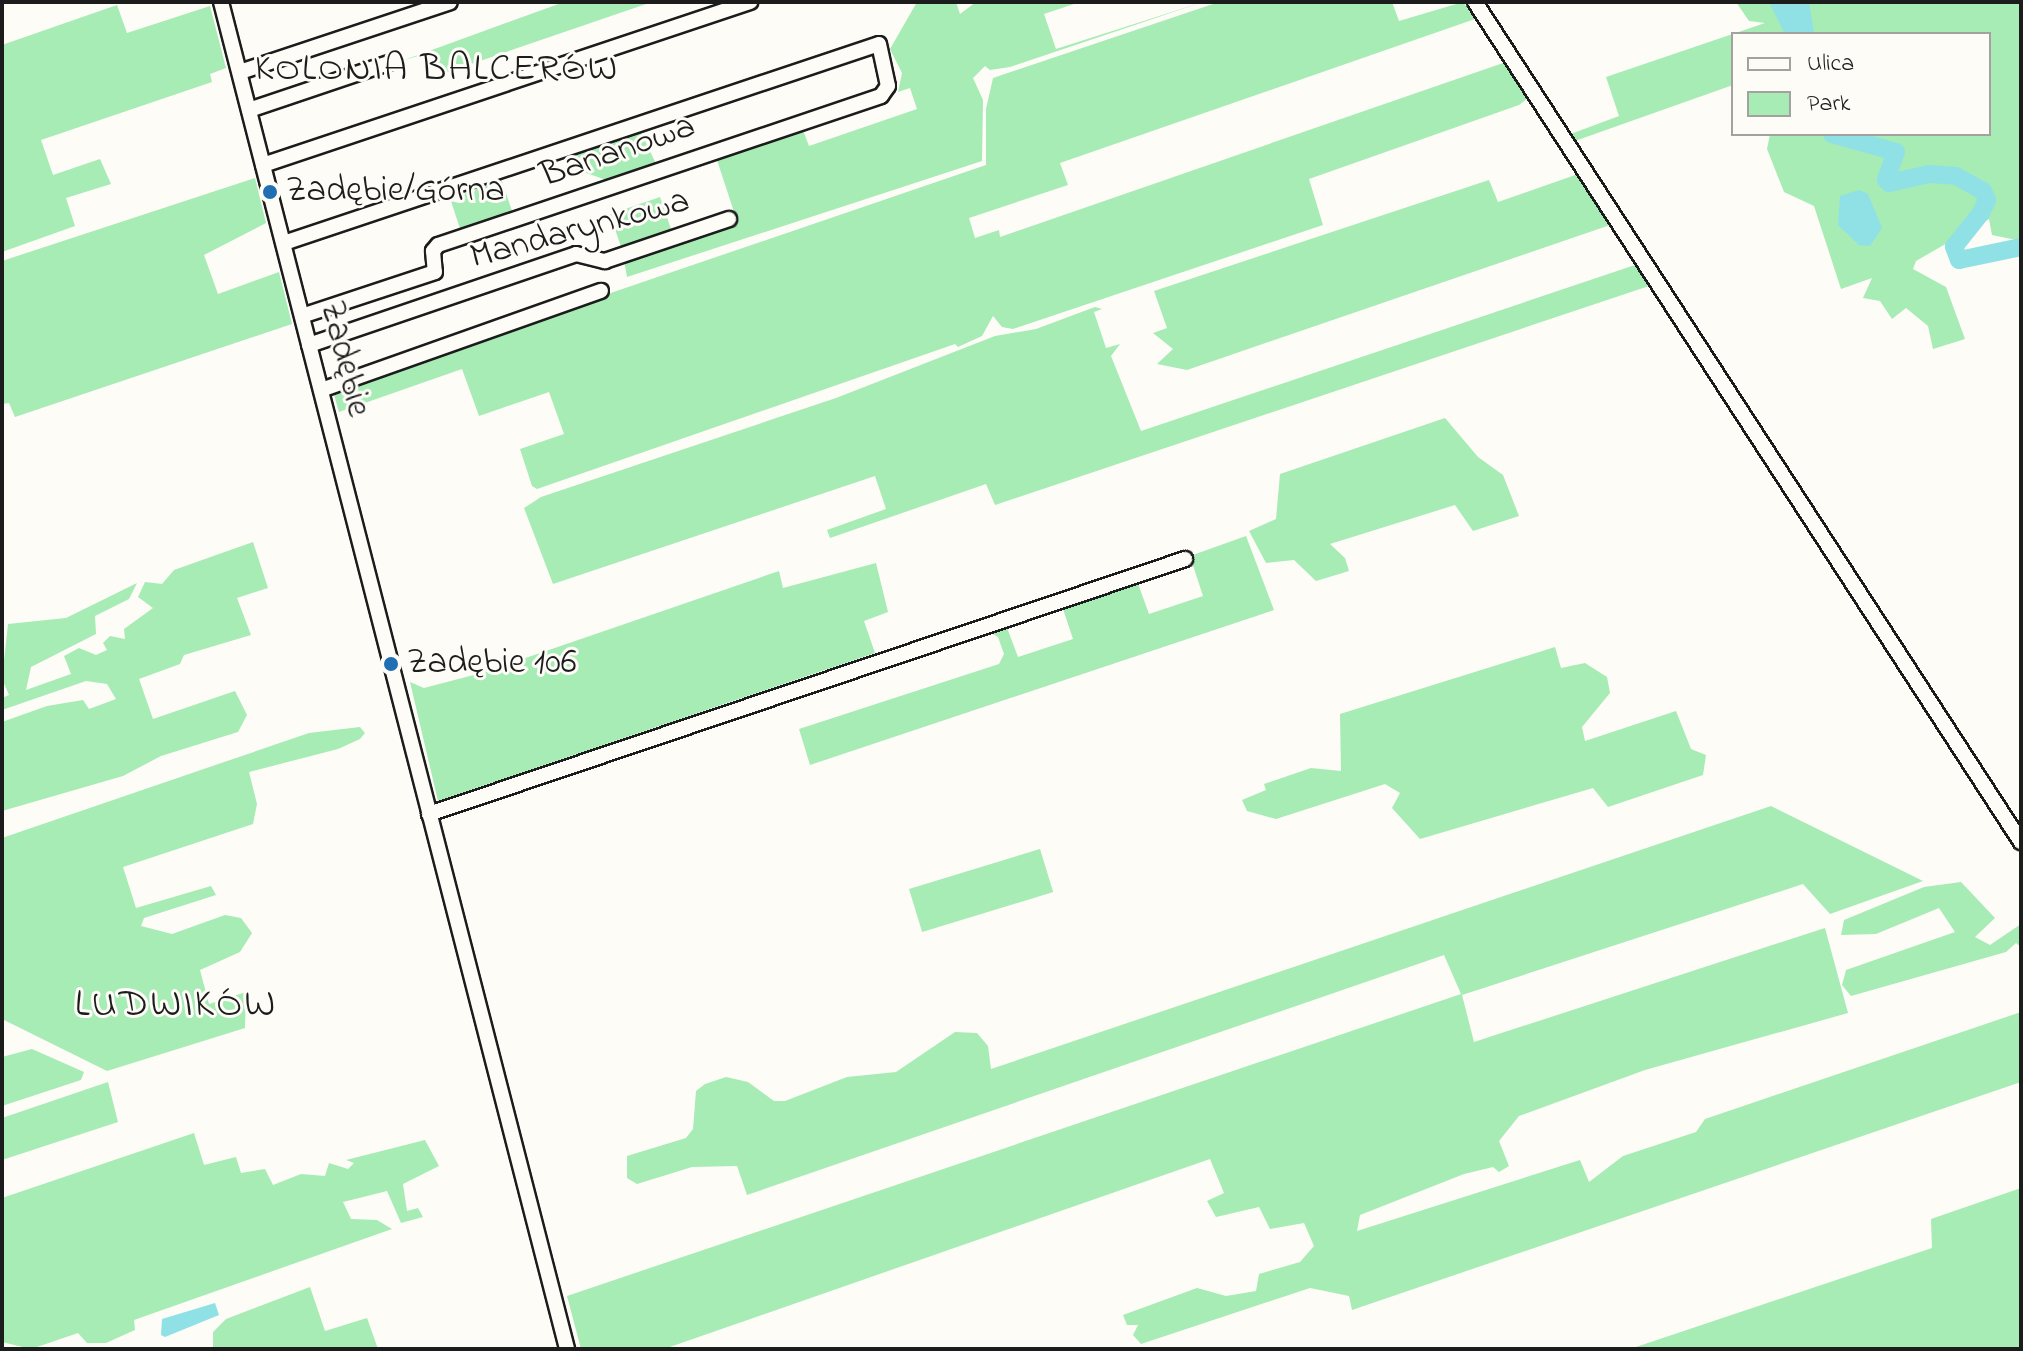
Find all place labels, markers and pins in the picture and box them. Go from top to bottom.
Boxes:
place label: Zadębie/Górna [286,170,505,214]
marker: Zadębie/Górna [261,183,279,201]
place label: Zadębie 106 [407,642,577,686]
marker: Zadębie 106 [382,655,400,673]

